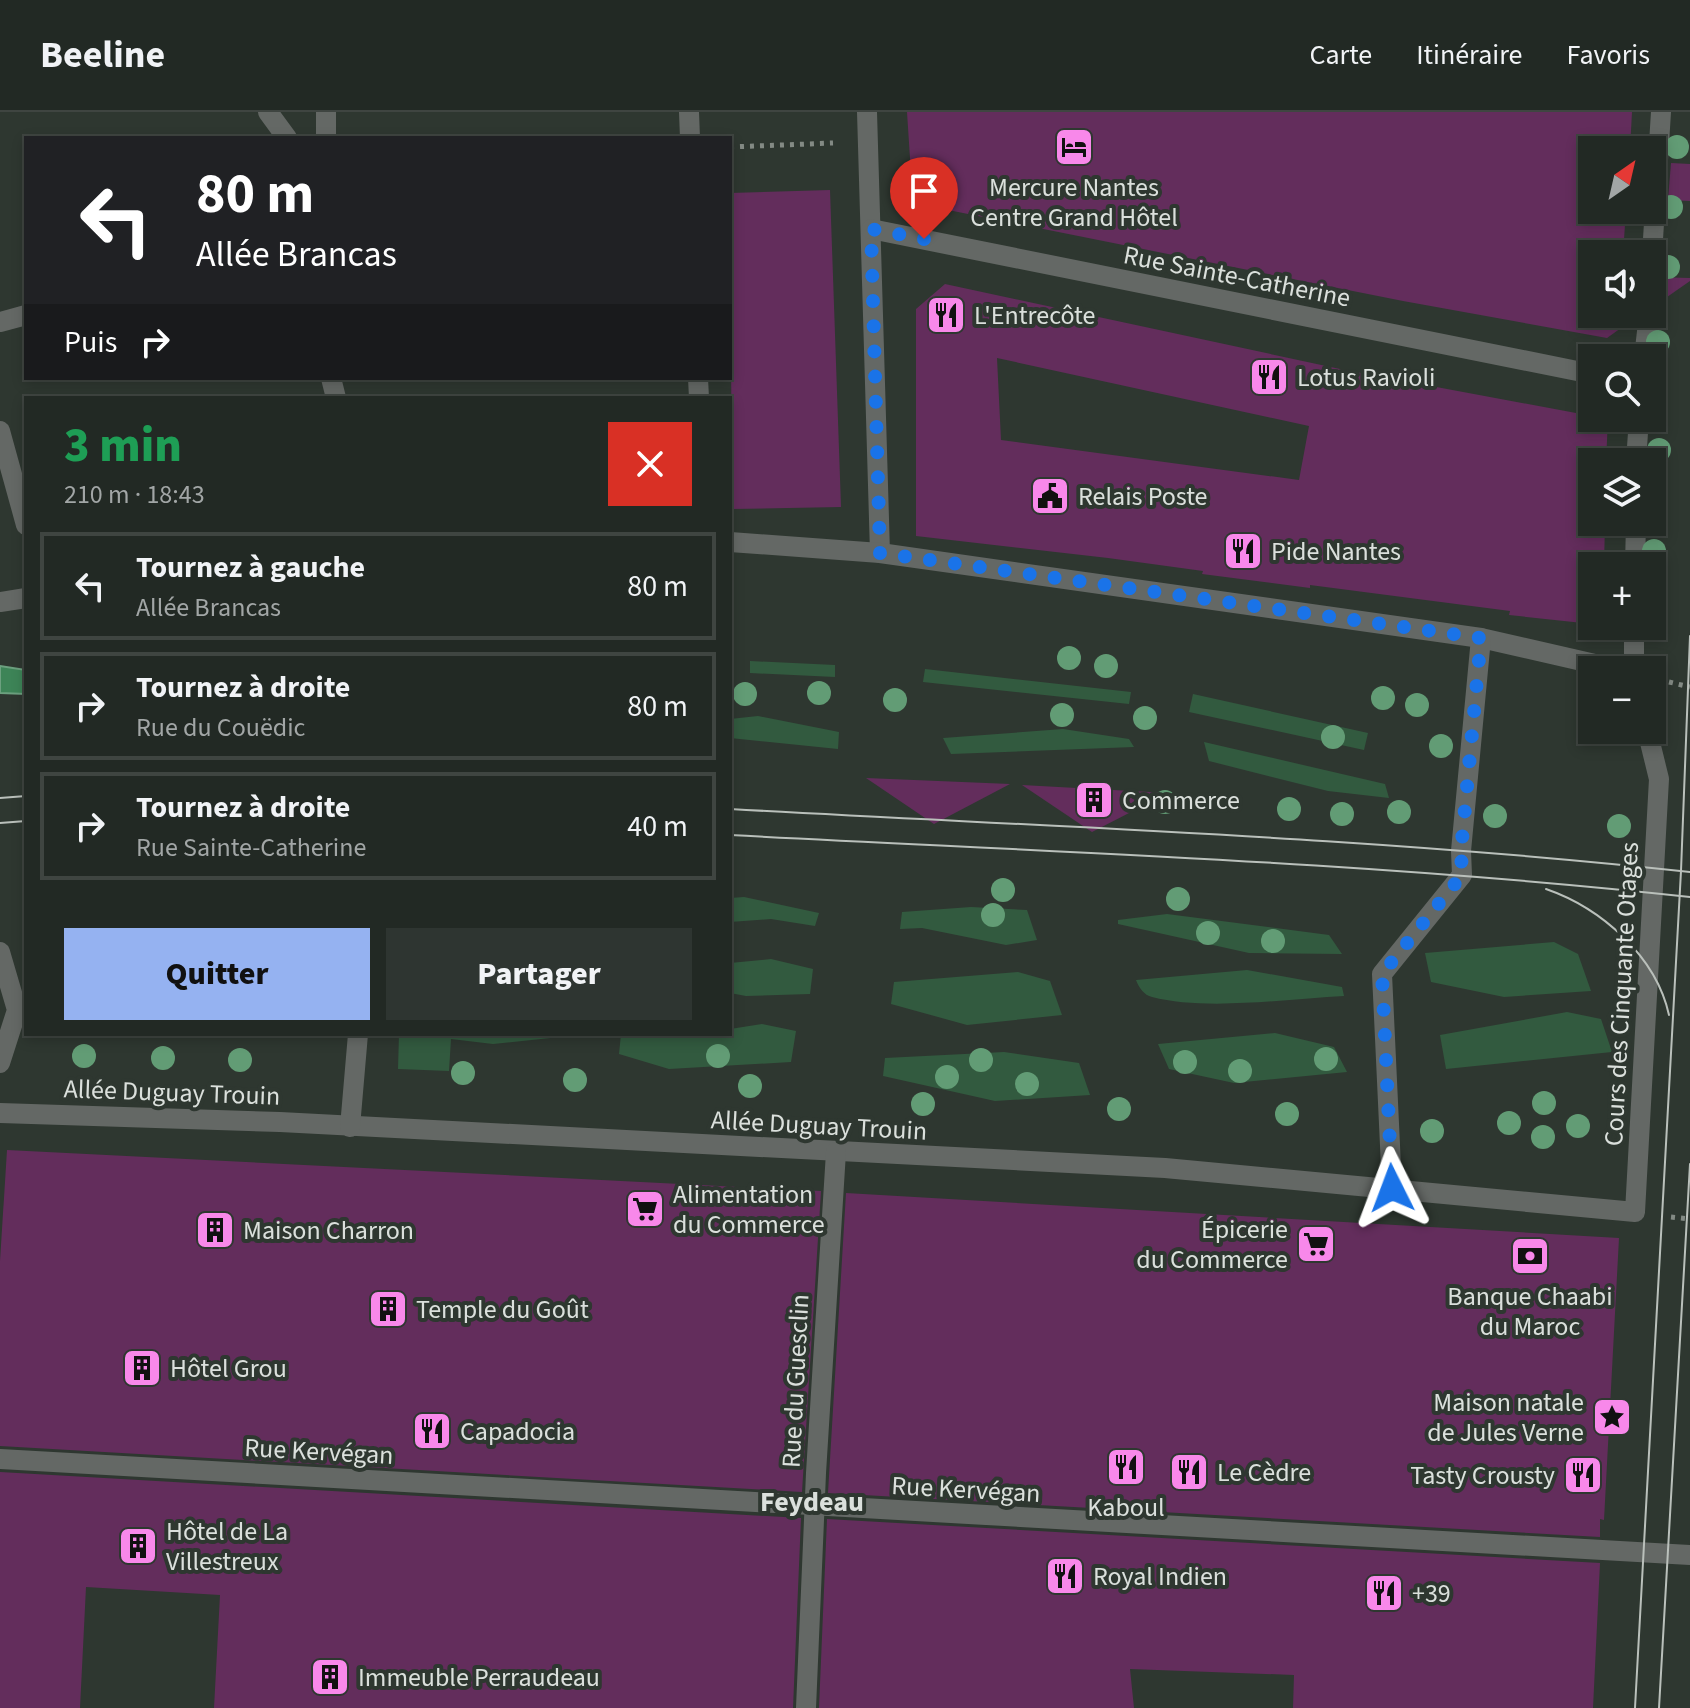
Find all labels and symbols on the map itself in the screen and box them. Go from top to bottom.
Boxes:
hotel icon: Mercure Nantes Centre Grand Hôtel [1053,126,1095,168]
north arrow [1578,136,1666,224]
pin [890,157,958,239]
place label: Mercure Nantes Centre Grand Hôtel [970,169,1178,236]
street label: Rue Sainte-Catherine [1120,236,1353,317]
restaurant icon: L'Entrecôte [925,294,967,336]
place label: L'Entrecôte [974,297,1095,334]
restaurant icon: Lotus Ravioli [1248,356,1290,398]
place label: Lotus Ravioli [1297,359,1435,396]
public building icon: Relais Poste [1029,475,1071,517]
place label: Relais Poste [1078,478,1208,515]
restaurant icon: Pide Nantes [1222,530,1264,572]
place label: Pide Nantes [1271,533,1401,570]
building icon: Commerce [1073,779,1115,821]
place label: Commerce [1122,782,1240,819]
street label: Cours des Cinquante Otages [1595,841,1648,1147]
street label: Allée Duguay Trouin [63,1070,281,1115]
street label: Allée Duguay Trouin [710,1101,928,1150]
position arrow [1350,1146,1434,1230]
place label: Alimentation du Commerce [673,1176,825,1243]
supermarket icon: Alimentation du Commerce [624,1188,666,1230]
building icon: Maison Charron [194,1209,236,1251]
place label: Épicerie du Commerce [1136,1211,1288,1278]
place label: Maison Charron [243,1212,414,1249]
supermarket icon: Épicerie du Commerce [1295,1223,1337,1265]
bank icon: Banque Chaabi du Maroc [1509,1235,1551,1277]
place label: Banque Chaabi du Maroc [1447,1278,1613,1345]
building icon: Temple du Goût [367,1288,409,1330]
place label: Temple du Goût [416,1291,589,1328]
street label: Rue du Guesclin [772,1293,819,1469]
building icon: Hôtel Grou [121,1347,163,1389]
place label: Hôtel Grou [170,1350,287,1387]
place label: Maison natale de Jules Verne [1427,1384,1584,1451]
place icon: Maison natale de Jules Verne [1591,1396,1633,1438]
restaurant icon: Capadocia [411,1410,453,1452]
place label: Capadocia [460,1413,575,1450]
street label: Rue Kervégan [244,1429,394,1474]
restaurant icon: Kaboul [1105,1446,1147,1488]
restaurant icon: Le Cèdre [1168,1451,1210,1493]
place label: Le Cèdre [1217,1454,1311,1491]
restaurant icon: Tasty Crousty [1562,1454,1604,1496]
place label: Tasty Crousty [1410,1457,1555,1494]
street label: Rue Kervégan [891,1467,1041,1512]
district label: Feydeau [760,1482,864,1522]
place label: Kaboul [1087,1489,1165,1526]
place label: Hôtel de La Villestreux [166,1513,288,1580]
building icon: Hôtel de La Villestreux [117,1525,159,1567]
restaurant icon: Royal Indien [1044,1555,1086,1597]
place label: Royal Indien [1093,1558,1227,1595]
restaurant icon: +39 [1363,1572,1405,1614]
place label: +39 [1412,1575,1451,1612]
building icon: Immeuble Perraudeau [309,1656,351,1698]
place label: Immeuble Perraudeau [358,1659,600,1696]

